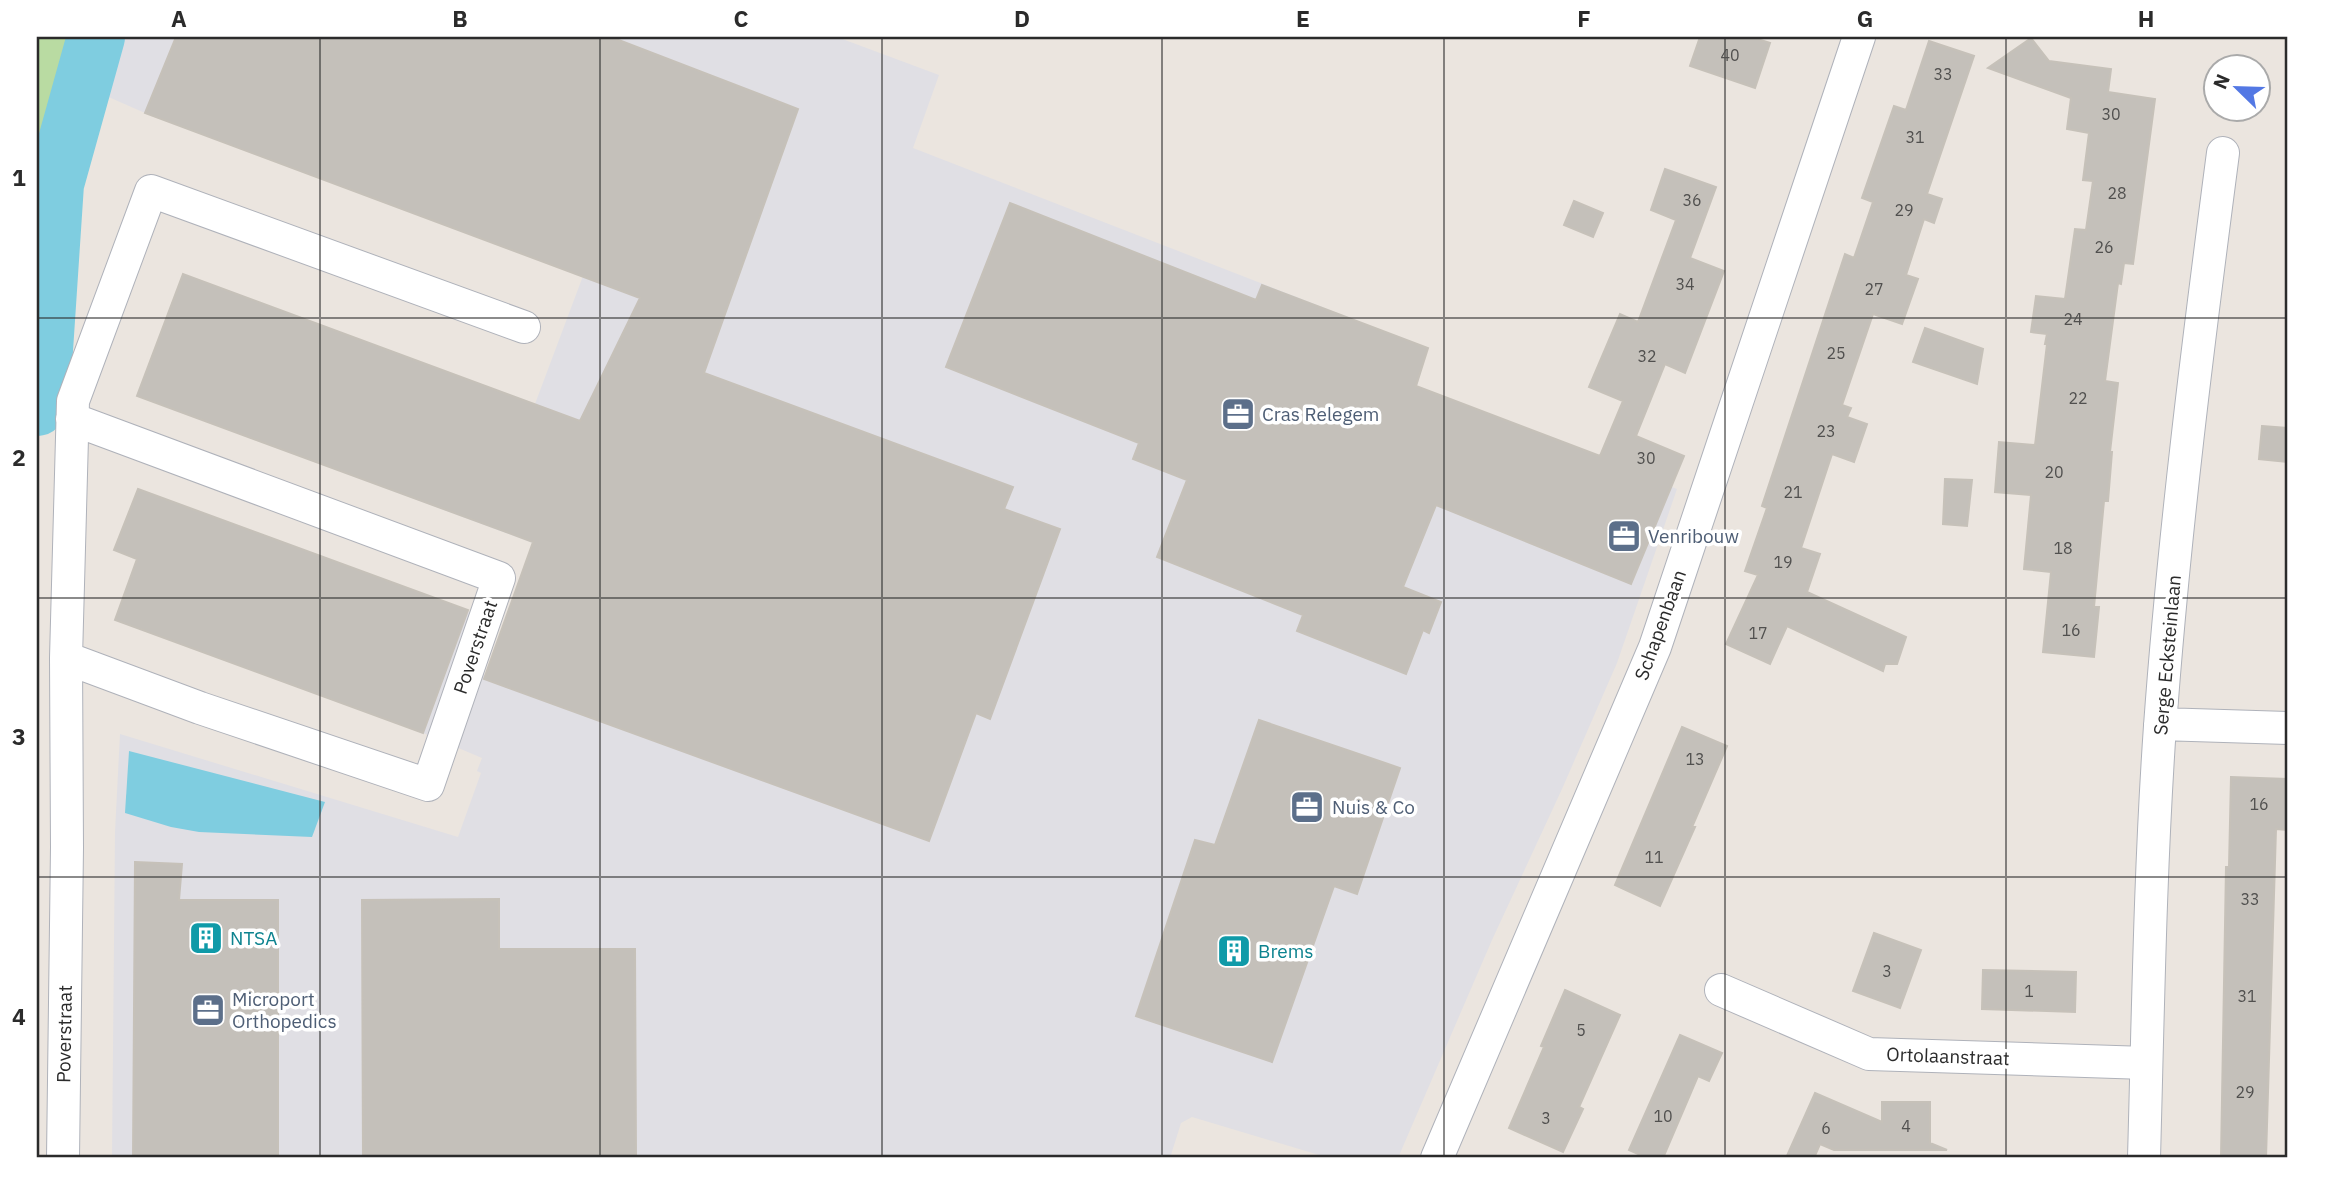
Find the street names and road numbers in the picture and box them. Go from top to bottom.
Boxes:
street label: Schapenbaan [1629,566,1691,684]
street label: Serge Ecksteinlaan [2148,574,2186,736]
street label: Poverstraat [448,597,502,697]
street label: Poverstraat [51,985,77,1083]
street label: Ortolaanstraat [1886,1042,2010,1070]

